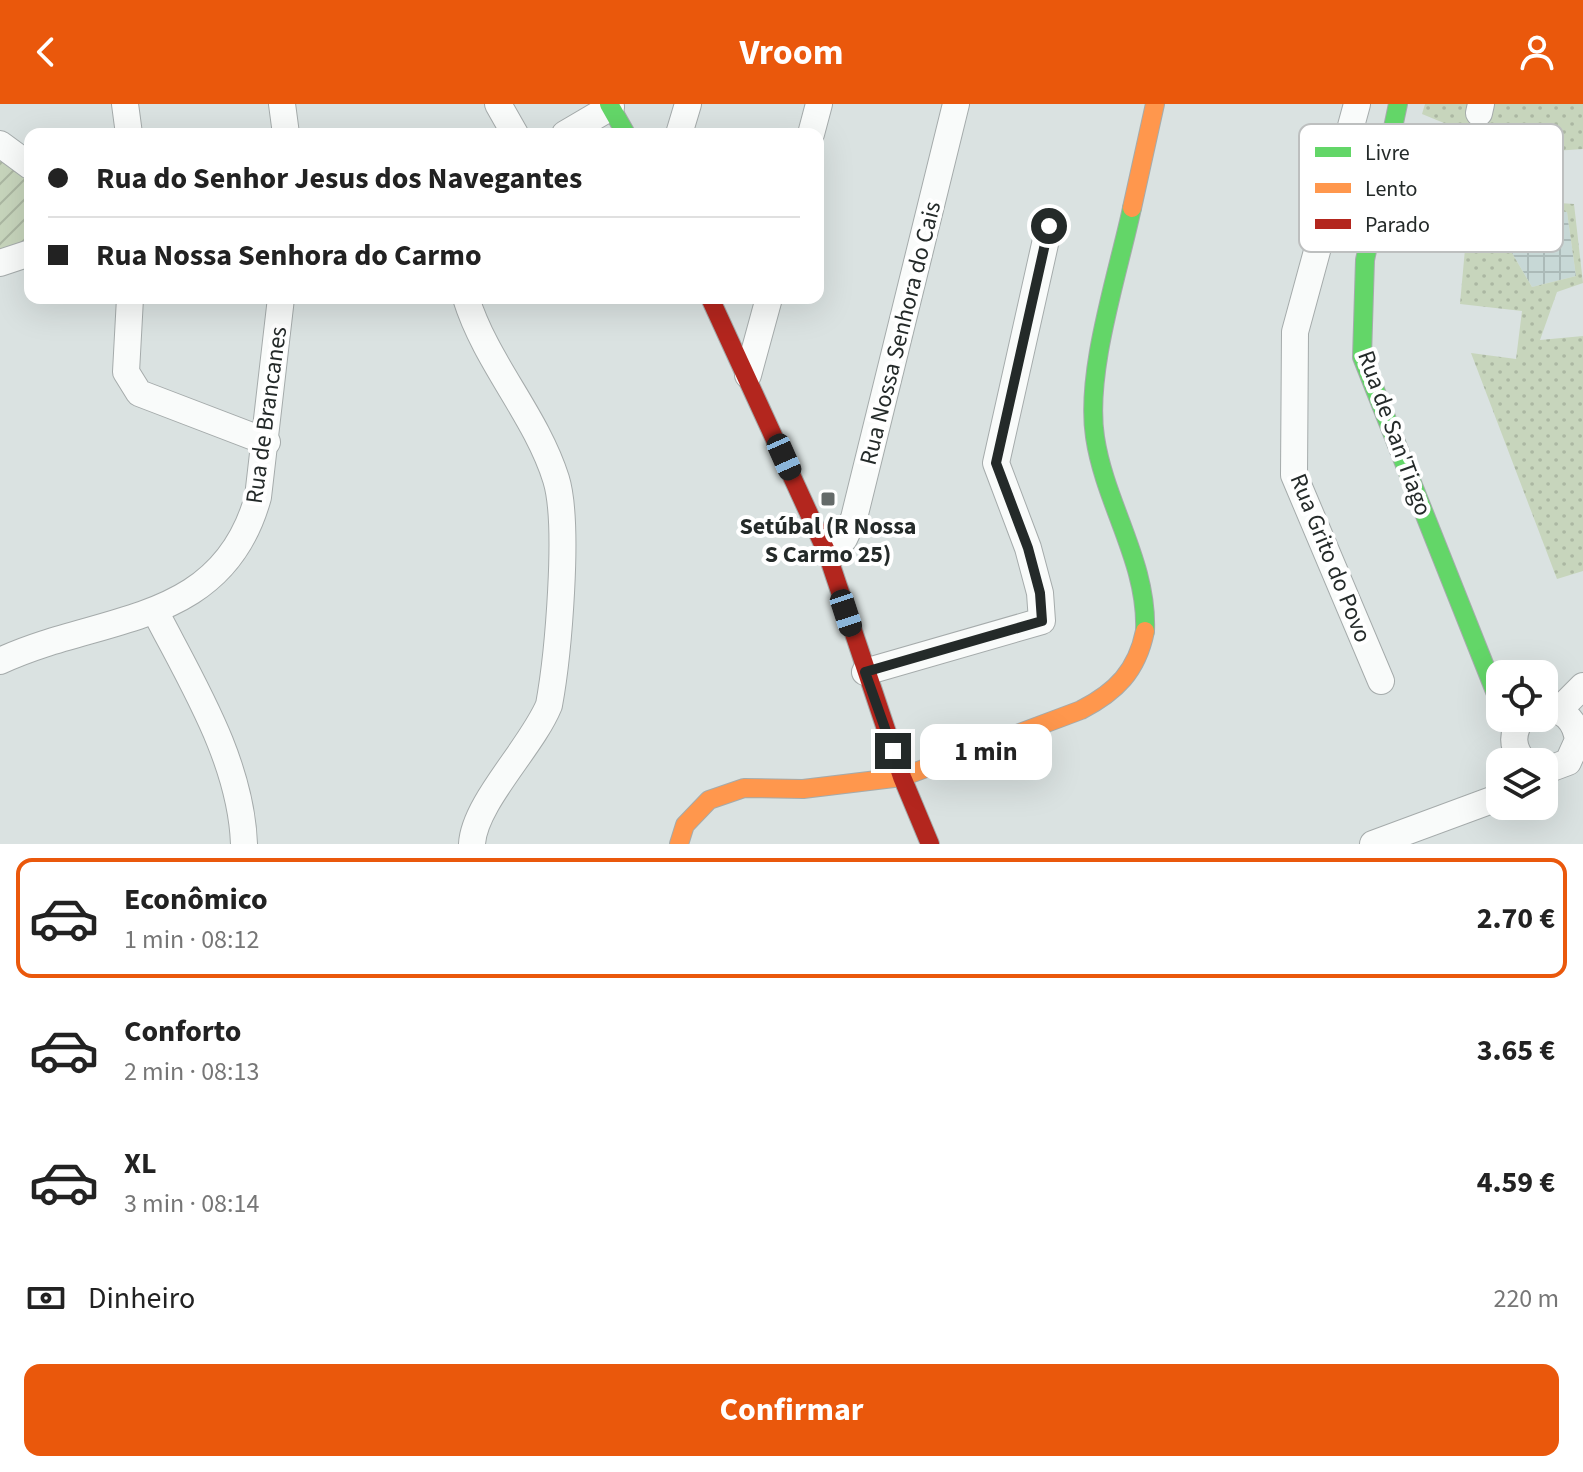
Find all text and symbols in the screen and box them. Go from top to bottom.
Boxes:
text: Vroom [739,27,844,78]
icon: back [24,30,68,74]
icon: person [1515,30,1559,74]
legend [1299,124,1563,252]
text: Livre [1365,137,1410,169]
text: Rua do Senhor Jesus dos Navegantes [96,157,582,200]
text: Lento [1365,173,1417,205]
street label: Rua Nossa Senhora do Cais [851,198,950,469]
route start [1031,208,1067,244]
text: Parado [1365,209,1430,241]
text: Rua Nossa Senhora do Carmo [96,234,482,277]
street label: Rua de Brancanes [237,324,296,506]
street label: Rua de San'Tiago [1348,346,1441,521]
car [763,430,805,484]
street label: Rua Grito do Povo [1281,468,1380,648]
marker: Setúbal (R Nossa S Carmo 25) [819,490,837,508]
place label: Setúbal (R Nossa S Carmo 25) [740,509,917,572]
car [827,586,865,640]
map controls [1486,660,1558,820]
button: locate [1486,660,1558,732]
callout: 1 min [921,723,1053,779]
route end [875,733,911,769]
text: 1 min [954,733,1018,770]
button: layers [1486,748,1558,820]
text: Econômico [124,878,268,921]
icon: car [28,882,100,954]
text: 2.70 € [1477,897,1555,940]
text: 1 min · 08:12 [124,921,259,958]
text: Conforto [124,1010,241,1053]
icon: car [28,1014,100,1086]
text: 3.65 € [1477,1029,1555,1072]
text: 2 min · 08:13 [124,1053,259,1090]
text: XL [124,1142,157,1185]
icon: car [28,1146,100,1218]
text: 4.59 € [1477,1161,1555,1204]
text: 3 min · 08:14 [124,1185,259,1222]
icon: cash [24,1276,68,1320]
text: Dinheiro [88,1277,195,1320]
text: 220 m [1493,1280,1559,1317]
button: Confirmar [24,1364,1559,1456]

